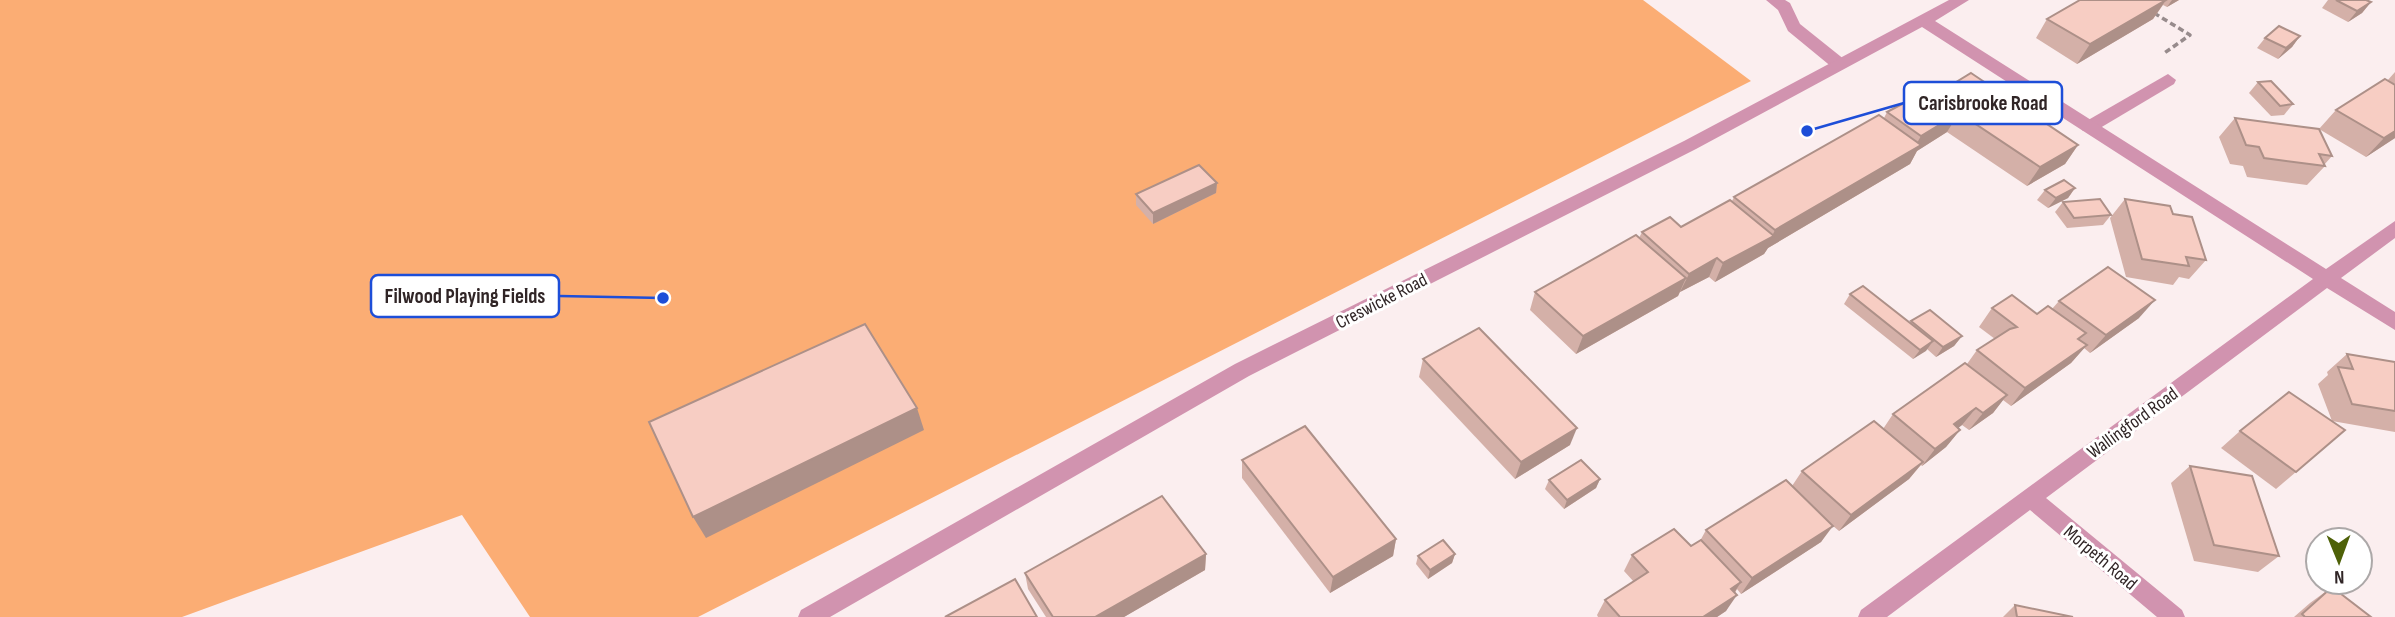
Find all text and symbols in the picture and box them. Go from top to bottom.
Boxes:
callout: Carisbrooke Road [1904,82,2062,124]
text: Carisbrooke Road [1918,91,2048,116]
street label: Creswicke Road [1332,268,1431,334]
callout: Filwood Playing Fields [371,275,559,317]
text: Filwood Playing Fields [385,284,545,309]
street label: Wallingford Road [2083,383,2183,464]
street label: Morpeth Road [2059,521,2141,595]
north arrow [2304,526,2374,596]
text: N [2334,565,2345,588]

